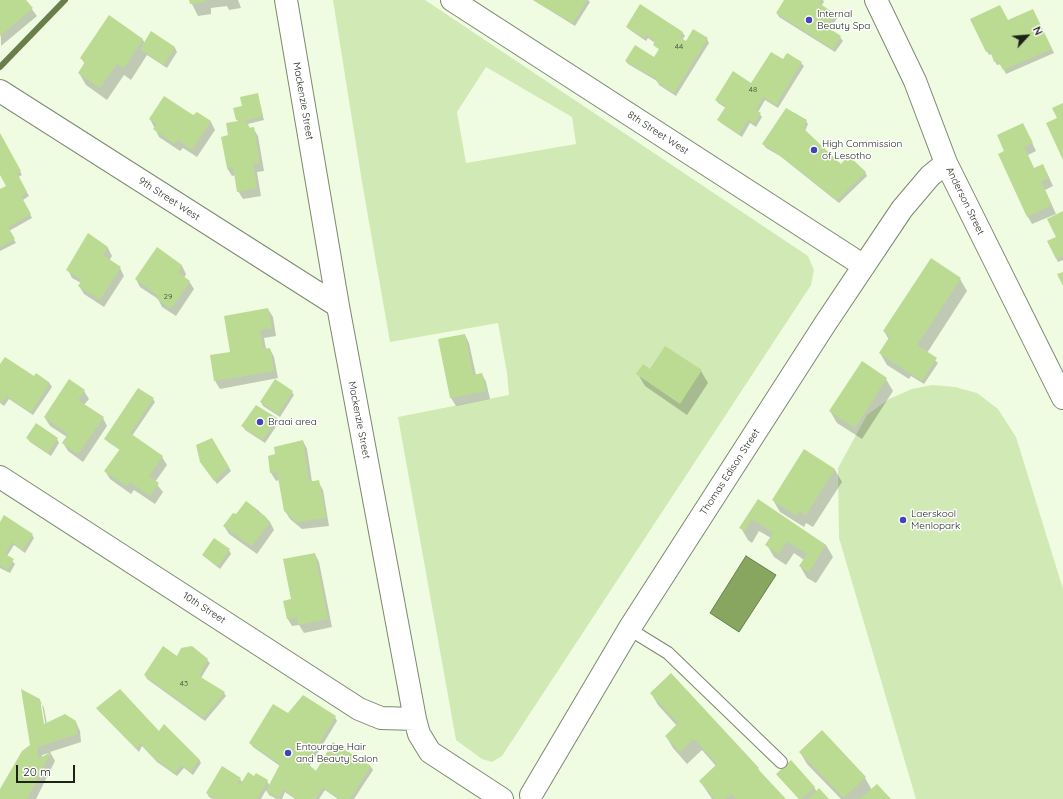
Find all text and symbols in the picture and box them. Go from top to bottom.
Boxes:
place label: Internal Beauty Spa [817,8,870,32]
marker: Internal Beauty Spa [804,15,814,25]
north arrow [1007,16,1047,56]
text: N [1030,24,1046,37]
house number: 44 [675,42,683,52]
street label: Mackenzie Street [290,61,316,141]
house number: 48 [749,85,757,95]
street label: 8th Street West [625,109,691,157]
place label: High Commission of Lesotho [822,138,902,162]
marker: High Commission of Lesotho [809,145,819,155]
street label: Anderson Street [943,165,987,237]
street label: 9th Street West [136,175,202,223]
house number: 29 [164,292,172,302]
street label: Mackenzie Street [346,380,372,460]
place label: Braai area [268,416,317,428]
marker: Braai area [255,417,265,427]
street label: Thomas Edison Street [698,426,762,518]
place label: Laerskool Menlopark [911,508,960,532]
marker: Laerskool Menlopark [898,515,908,525]
street label: 10th Street [180,590,228,626]
house number: 43 [180,679,188,689]
place label: Entourage Hair and Beauty Salon [296,741,378,764]
marker: Entourage Hair and Beauty Salon [283,748,293,758]
scale bar [18,757,77,783]
text: 20 m [23,764,51,779]

